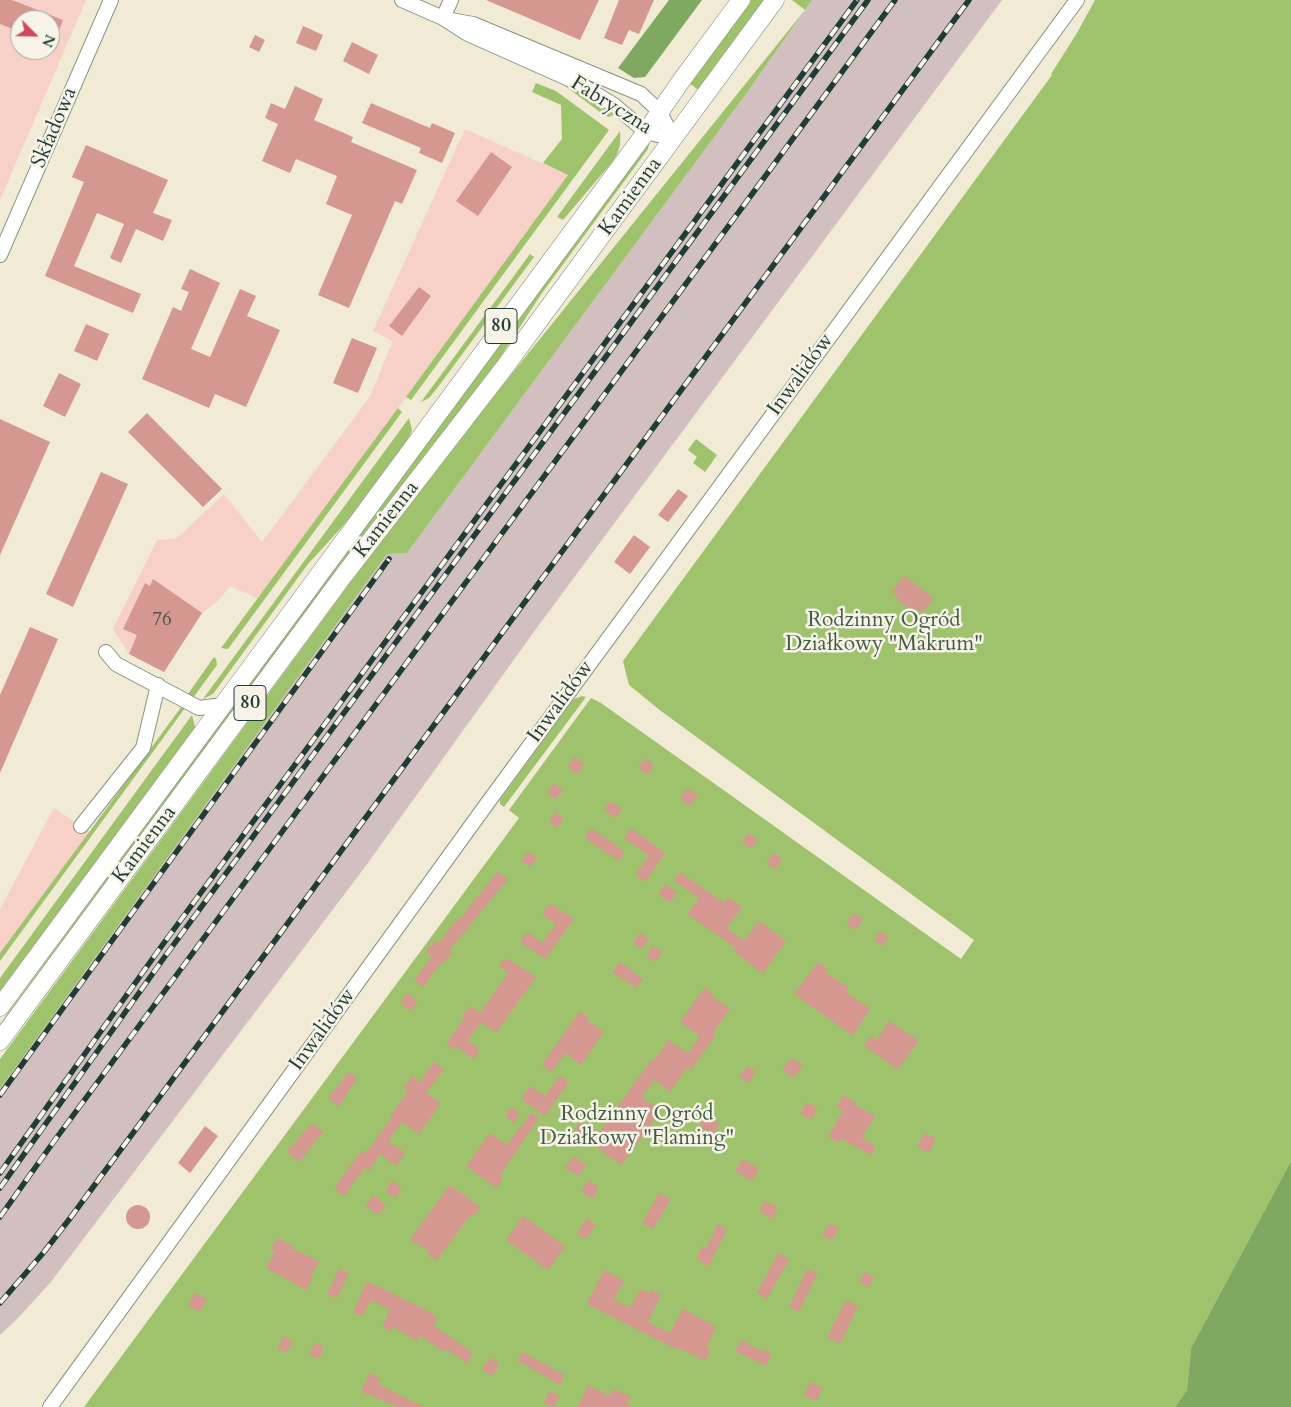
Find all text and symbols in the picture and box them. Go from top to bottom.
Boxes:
north arrow [10,10,60,60]
text: N [37,31,59,50]
street label: Fabryczna [566,71,656,141]
street label: Składowa [27,84,83,172]
street label: Kamienna [594,153,668,241]
road number: 80 [485,308,517,344]
street label: Inwalidów [763,329,839,421]
street label: Kamienna [349,476,425,564]
park label: Rodzinny Ogród Działkowy "Makrum" [785,608,983,658]
house number: 76 [152,610,172,632]
street label: Inwalidów [523,656,599,748]
road number: 80 [234,686,266,720]
street label: Kamienna [108,801,182,889]
street label: Inwalidów [285,984,361,1076]
park label: Rodzinny Ogród Działkowy "Flaming" [540,1102,734,1152]

